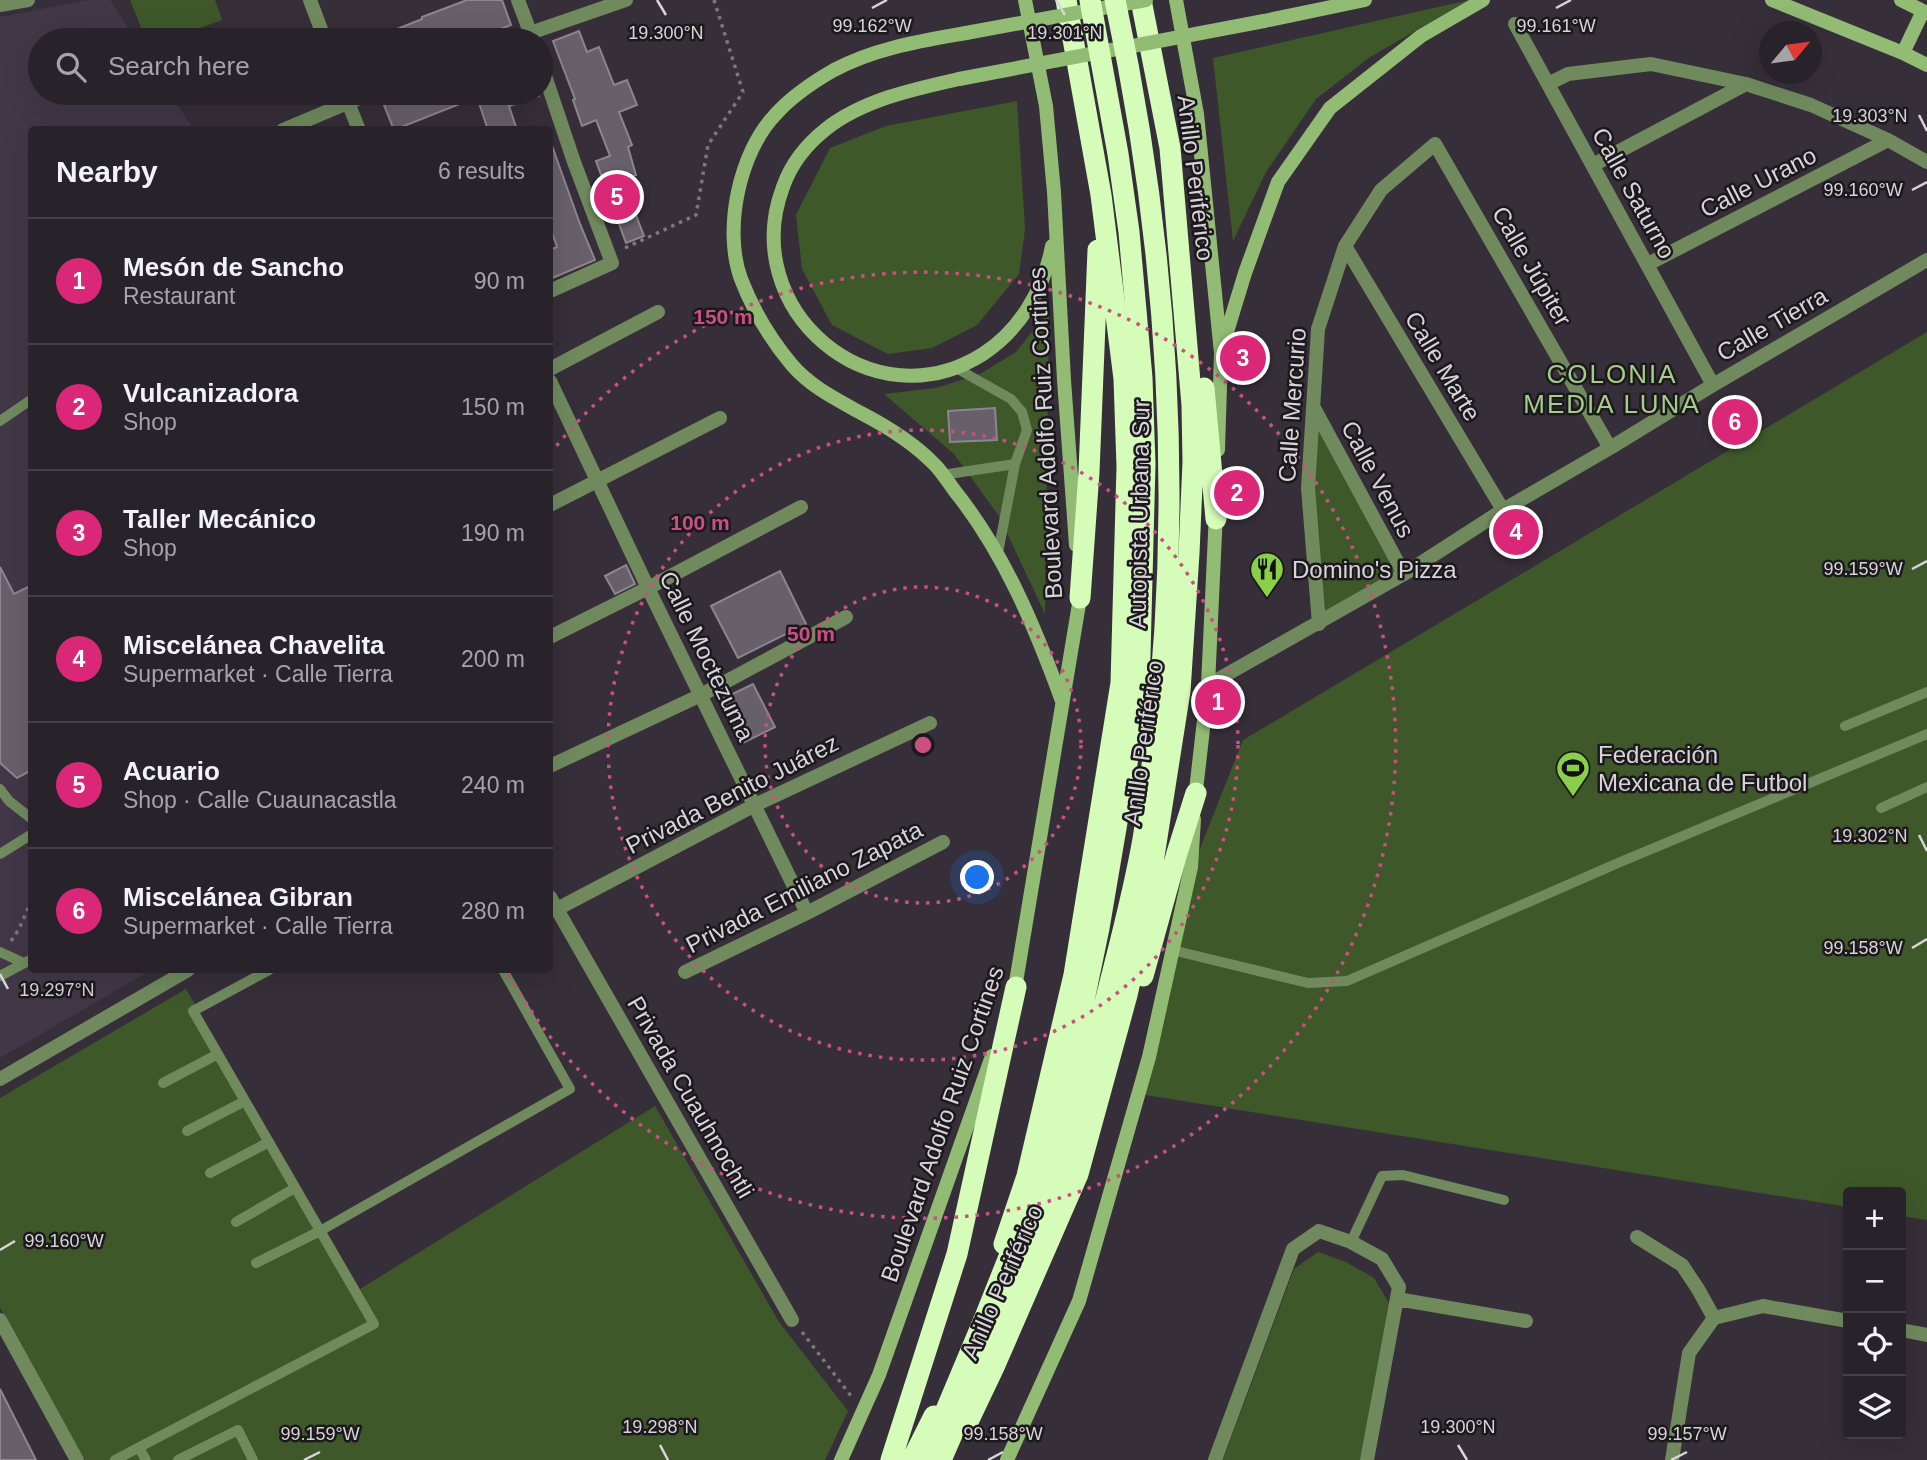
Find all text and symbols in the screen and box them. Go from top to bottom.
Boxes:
text: 99.162°W [832,16,912,36]
text: 99.161°W [1516,16,1596,36]
north arrow [1759,21,1822,84]
text: 19.300°N [628,23,704,43]
text: 19.301°N [1027,23,1103,43]
search box [28,28,553,105]
icon: search [52,48,90,86]
text: Search here [108,51,250,81]
street label: Anillo Periférico [1172,94,1220,262]
text: 19.303°N [1832,106,1908,126]
street label: Calle Saturno [1587,123,1681,263]
street label: Calle Urano [1695,141,1821,223]
text: Nearby [56,155,158,188]
text: 6 results [438,158,525,184]
pin: 5 [594,171,640,223]
text: 99.160°W [1823,180,1903,200]
street label: Calle Júpiter [1487,201,1577,331]
text: Mesón de Sancho [123,252,344,282]
street label: Boulevard Adolfo Ruiz Cortines [1023,266,1067,600]
text: 1 [73,268,85,294]
text: 90 m [474,268,525,294]
street label: Calle Tierra [1712,281,1832,366]
text: Restaurant [123,283,236,309]
text: 150 m [693,305,753,328]
street label: Calle Marte [1400,306,1486,426]
street label: Calle Mercurio [1273,327,1311,483]
pin: 3 [1220,332,1266,384]
district label: COLONIA MEDIA LUNA [1523,359,1701,419]
text: Vulcanizadora [123,378,298,408]
text: 2 [73,394,85,420]
text: 150 m [461,394,525,420]
pin: 6 [1712,396,1758,448]
street label: Autopista Urbana Sur [1123,399,1155,629]
text: Shop [123,409,177,435]
street label: Calle Venus [1336,416,1420,542]
pin: 2 [1214,467,1260,519]
text: Taller Mecánico [123,504,316,534]
pin: 4 [1493,506,1539,558]
text: 100 m [670,511,730,534]
text: 3 [73,520,85,546]
text: 190 m [461,520,525,546]
text: Shop [123,535,177,561]
restaurant icon: Domino's Pizza [1248,550,1286,599]
place label: Domino's Pizza [1292,556,1457,583]
text: 99.159°W [1823,559,1903,579]
street label: Calle Moctezuma [654,567,760,746]
text: 50 m [787,622,835,645]
text: Miscelánea Chavelita [123,630,385,660]
text: 4 [73,646,85,672]
text: 200 m [461,646,525,672]
street label: Anillo Periférico [1118,659,1168,827]
text: Supermarket · Calle Tierra [123,661,393,687]
pin: 1 [1195,676,1241,728]
street label: Privada Benito Juárez [621,729,843,859]
centre of rings [911,733,935,757]
place label: Federación Mexicana de Futbol [1598,741,1807,796]
sports icon: Federación Mexicana de Futbol [1554,749,1592,798]
text: Acuario [123,756,220,786]
text: 5 [73,772,85,798]
text: 240 m [461,772,525,798]
text: Shop · Calle Cuaunacastla [123,787,397,813]
street label: Privada Emiliano Zapata [681,815,927,958]
text: 19.302°N [1832,826,1908,846]
your location [960,860,994,894]
text: Miscelánea Gibran [123,882,353,912]
text: 6 [73,898,85,924]
text: 280 m [461,898,525,924]
text: Supermarket · Calle Tierra [123,913,393,939]
text: 99.158°W [1823,938,1903,958]
street label: Boulevard Adolfo Ruiz Cortines [875,963,1009,1285]
text: 19.297°N [19,980,95,1000]
street label: Privada Cuauhnochtli [622,991,760,1203]
map controls [1843,1187,1906,1439]
button: + [1843,1187,1906,1250]
street label: Anillo Periférico [956,1200,1048,1364]
text: 99.160°W [24,1231,104,1251]
button: − [1843,1250,1906,1313]
button: locate [1843,1313,1906,1376]
button: layers [1843,1376,1906,1439]
text: 19.298°N [622,1417,698,1437]
text: 19.300°N [1420,1417,1496,1437]
text: 99.159°W [280,1424,360,1444]
text: 99.158°W [963,1424,1043,1444]
text: 99.157°W [1647,1424,1727,1444]

